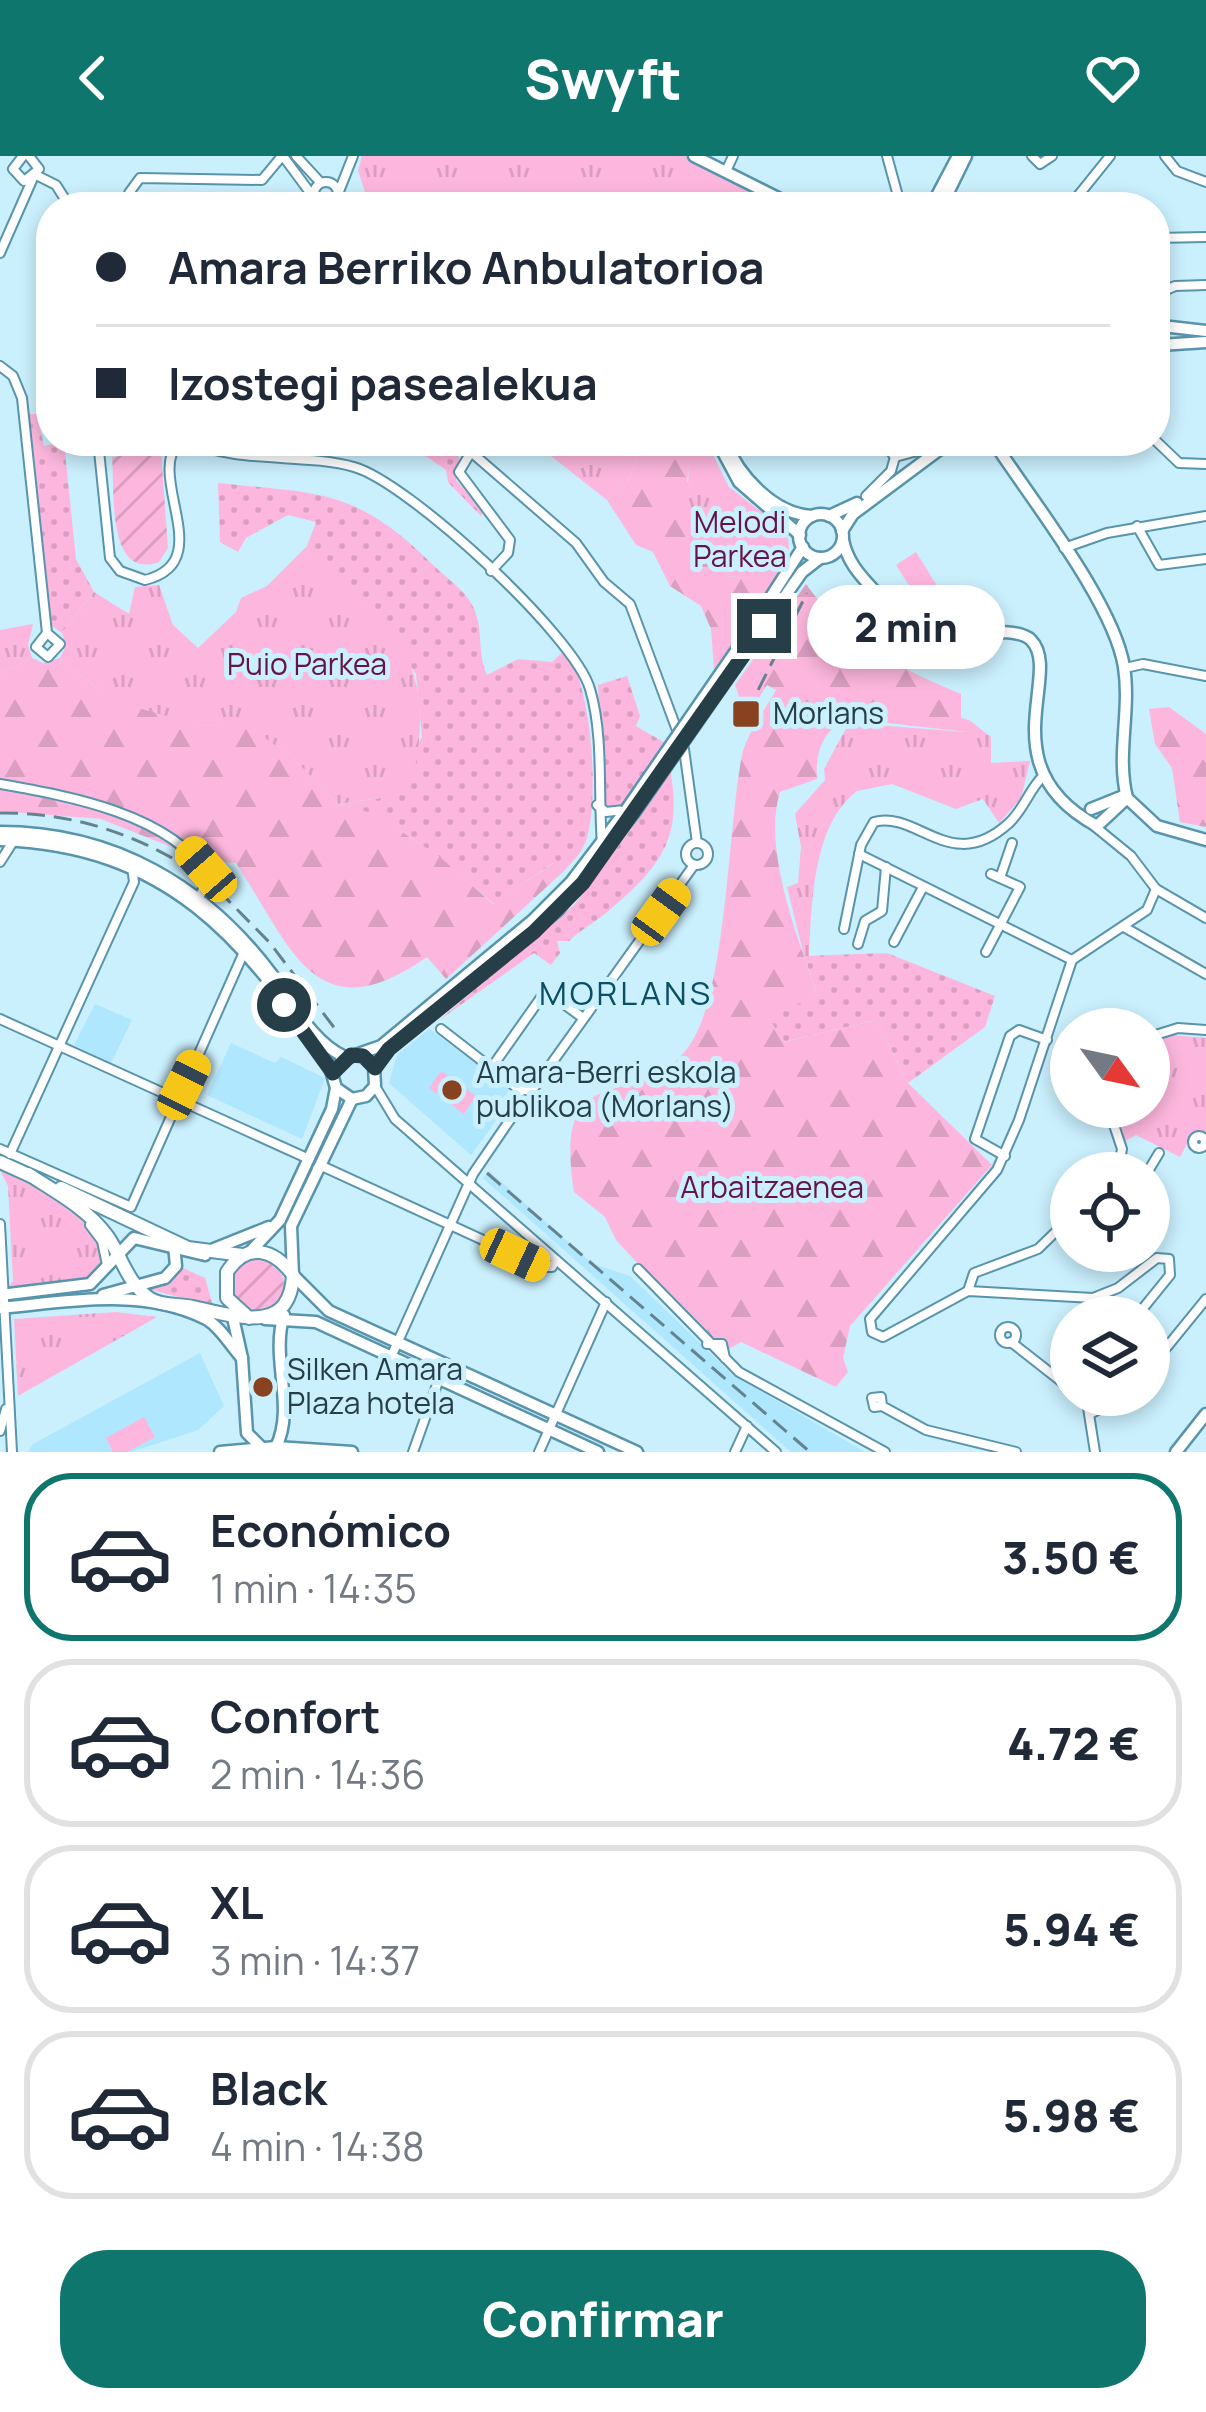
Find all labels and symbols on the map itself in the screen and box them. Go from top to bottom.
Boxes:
park label: Melodi Parkea [693,501,787,576]
callout: 2 min [806,584,1004,668]
route end [737,599,791,653]
park label: Puio Parkea [227,643,387,684]
place label: Morlans [773,692,884,733]
marker: Morlans [730,698,762,730]
car [169,830,243,908]
car [625,872,697,952]
district label: MORLANS [539,970,713,1015]
route start [257,978,311,1032]
north arrow [1050,1008,1170,1128]
car [152,1045,216,1125]
place label: Amara-Berri eskola publikoa (Morlans) [476,1051,736,1126]
marker: Amara-Berri eskola publikoa (Morlans) [439,1077,465,1103]
park label: Arbaitzaenea [680,1166,864,1207]
car [475,1223,555,1287]
place label: Silken Amara Plaza hotela [287,1348,463,1423]
marker: Silken Amara Plaza hotela [250,1374,276,1400]

